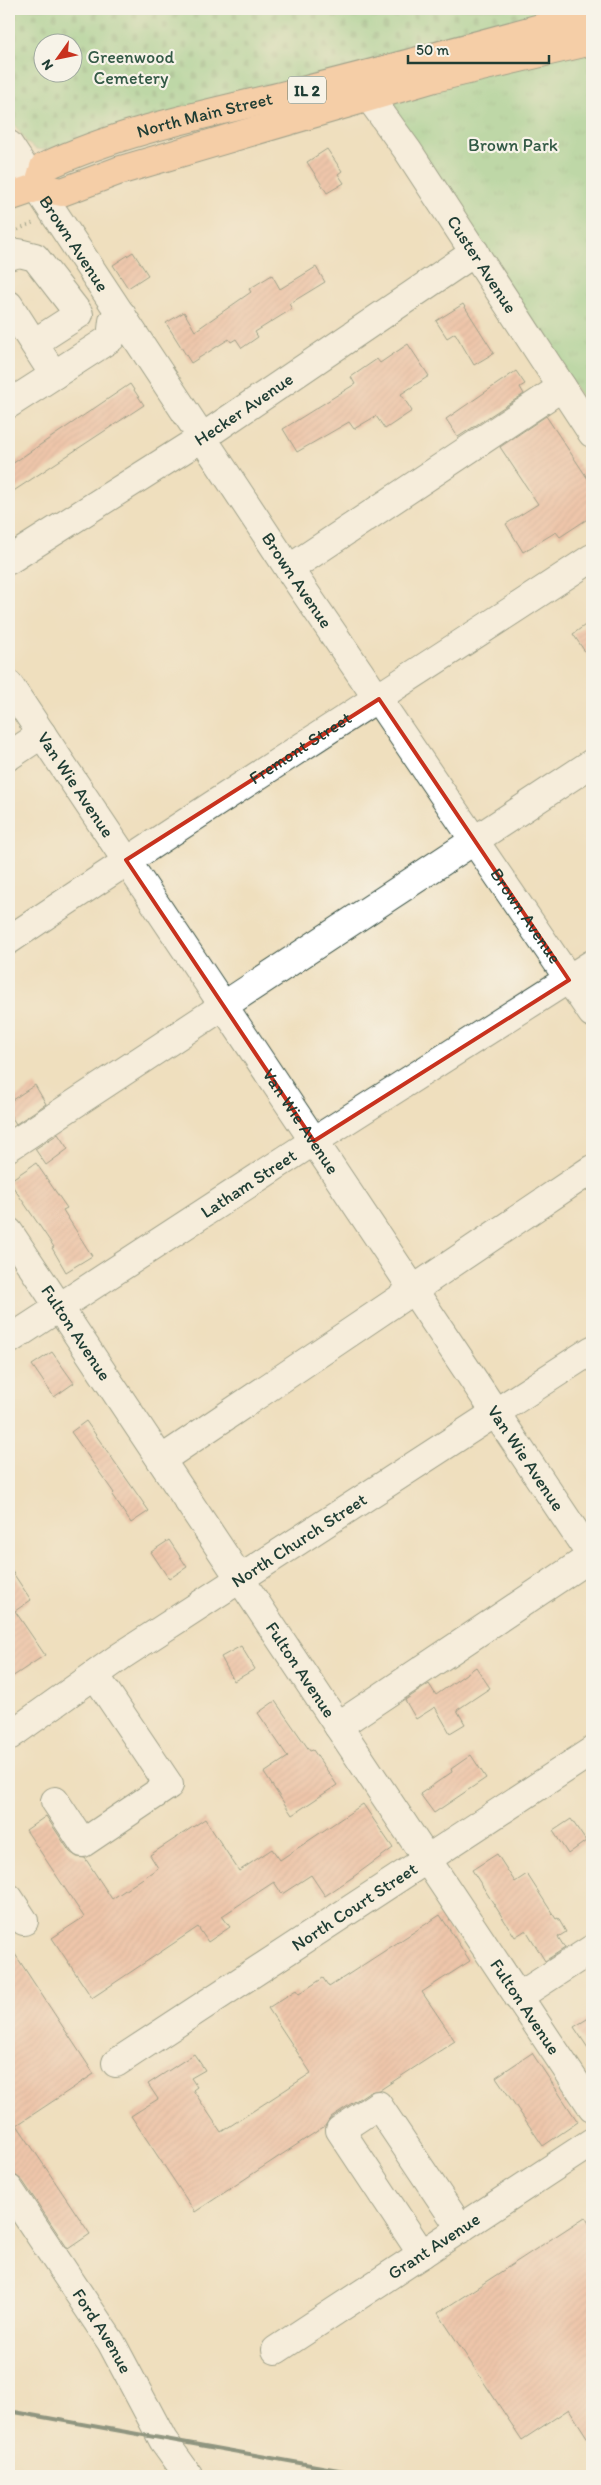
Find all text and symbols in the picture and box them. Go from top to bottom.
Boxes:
north arrow [32,32,82,82]
scale bar [408,32,550,64]
text: 50 m [416,41,449,59]
park label: Greenwood Cemetery [88,46,174,89]
text: N [38,56,57,73]
road number: IL 2 [288,76,326,104]
street label: North Main Street [134,87,275,143]
park label: Brown Park [468,134,558,156]
street label: Brown Avenue [34,191,114,296]
street label: Custer Avenue [442,211,522,317]
street label: Hecker Avenue [190,368,297,451]
street label: Brown Avenue [257,528,337,633]
street label: Fremont Street [245,707,356,789]
street label: Van Wie Avenue [32,728,119,842]
street label: Brown Avenue [485,864,566,968]
street label: Van Wie Avenue [258,1064,344,1179]
street label: Latham Street [196,1144,301,1223]
street label: Fulton Avenue [36,1281,116,1385]
street label: Van Wie Avenue [483,1401,569,1515]
street label: North Church Street [227,1488,371,1592]
street label: Fulton Avenue [261,1618,341,1722]
street label: North Court Street [287,1858,421,1956]
street label: Fulton Avenue [485,1955,565,2059]
street label: Grant Avenue [384,2208,484,2284]
street label: Ford Avenue [68,2284,137,2377]

